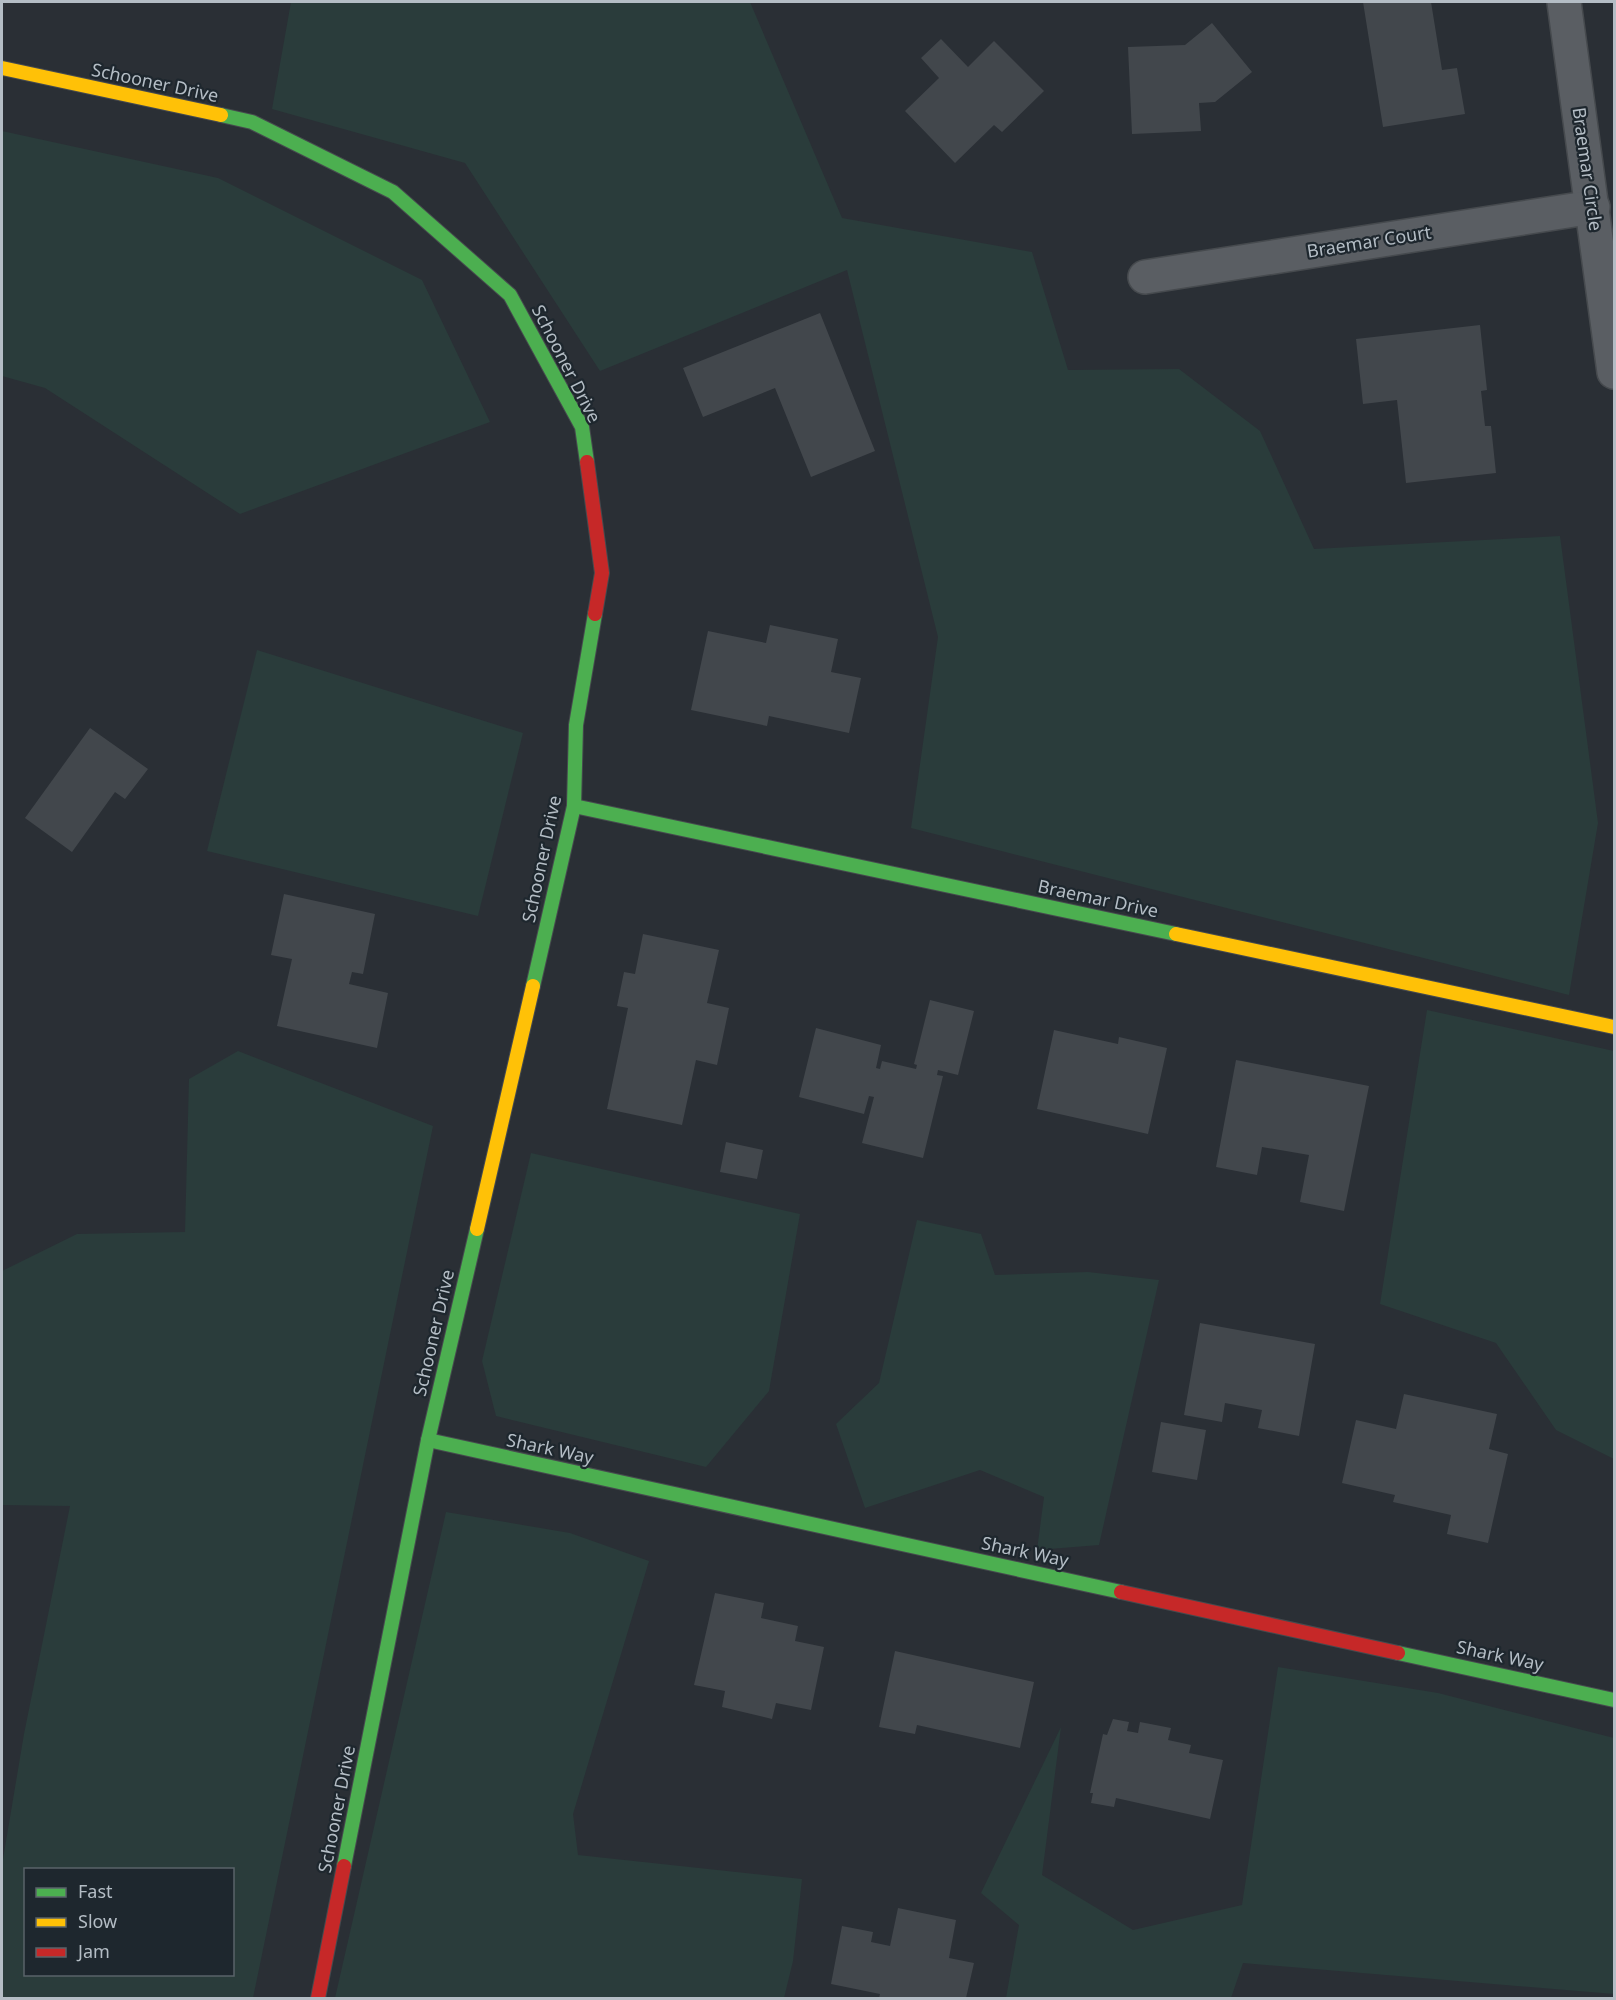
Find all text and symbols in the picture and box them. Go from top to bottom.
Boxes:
street label: Schooner Drive [89,57,221,107]
street label: Braemar Circle [1567,105,1609,232]
street label: Braemar Court [1305,219,1433,263]
street label: Schooner Drive [527,300,607,427]
street label: Schooner Drive [516,793,566,925]
street label: Braemar Drive [1036,874,1161,923]
street label: Schooner Drive [407,1267,459,1398]
street label: Shark Way [504,1427,597,1469]
street label: Shark Way [979,1530,1072,1572]
street label: Shark Way [1454,1634,1547,1676]
street label: Schooner Drive [312,1743,360,1875]
legend [24,1868,234,1976]
text: Fast [78,1879,113,1903]
text: Slow [78,1909,117,1933]
text: Jam [76,1939,110,1963]

